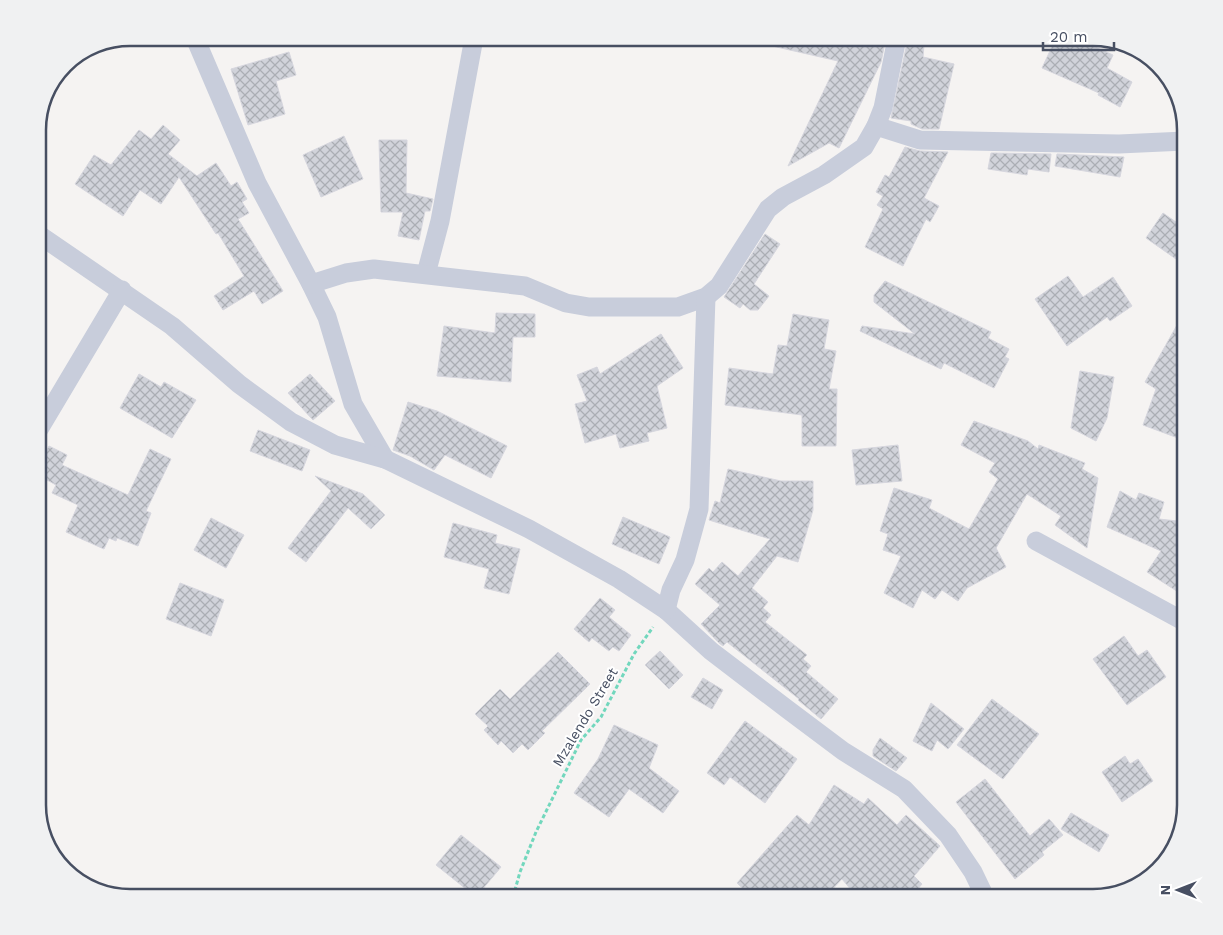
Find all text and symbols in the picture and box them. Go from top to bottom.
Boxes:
scale bar [1043,20,1114,52]
text: 20 m [1050,28,1088,46]
street label: Mzalendo Street [549,665,621,769]
north arrow [1153,865,1203,915]
text: N [1157,885,1173,895]

